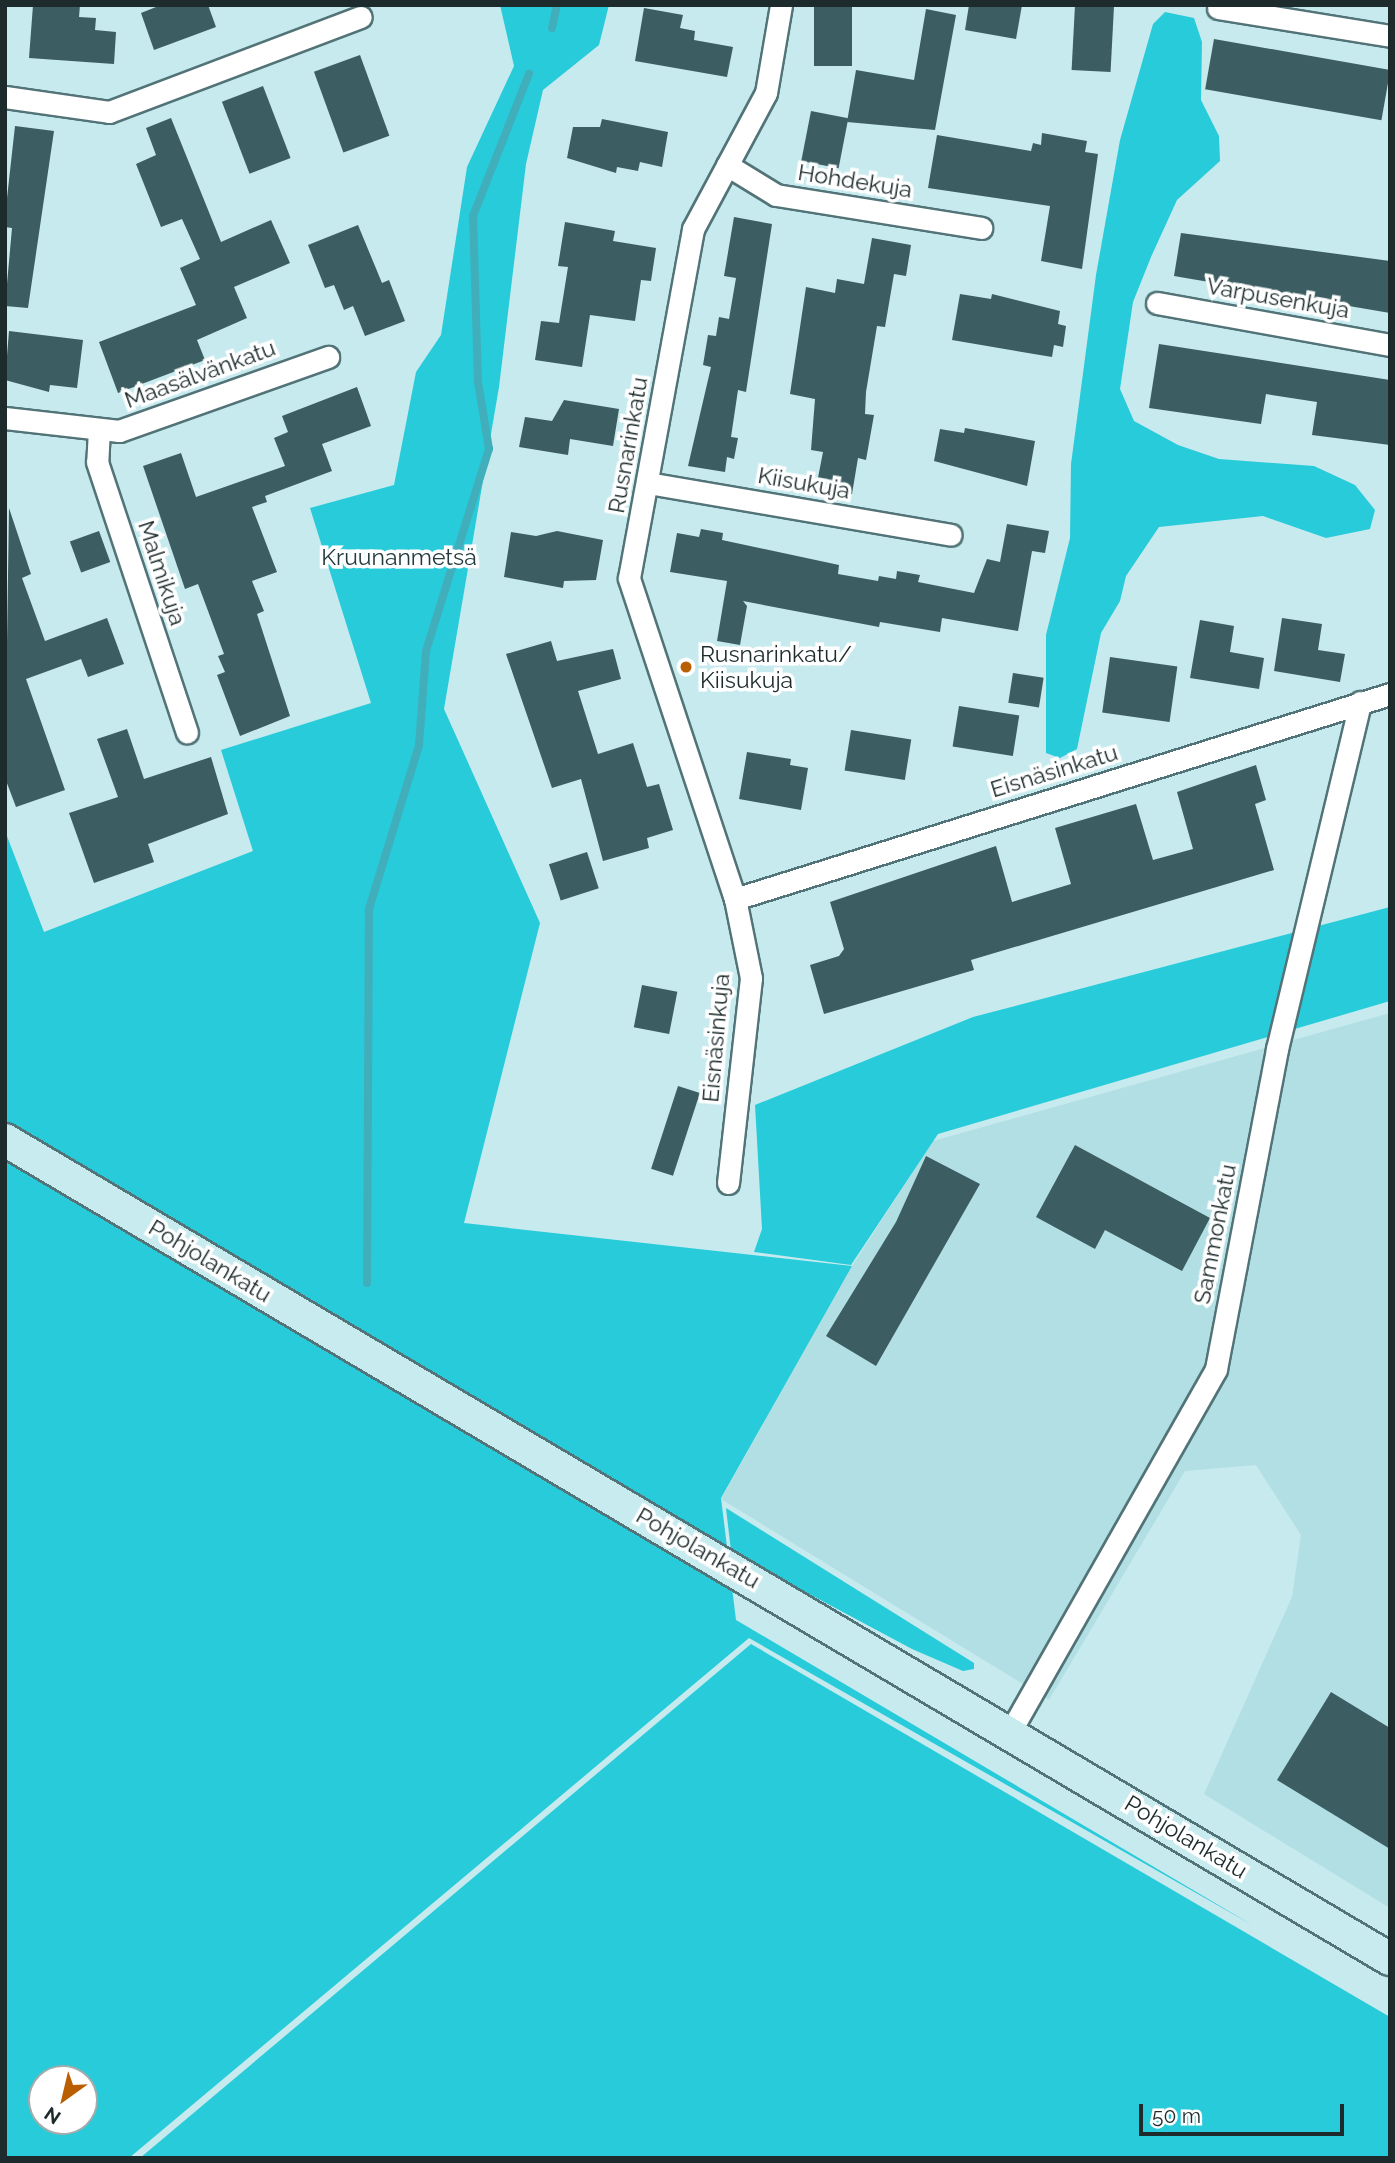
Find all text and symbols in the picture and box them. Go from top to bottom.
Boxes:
street label: Hohdekuja [796,158,914,204]
street label: Varpusenkuja [1204,272,1352,324]
street label: Maasälvänkatu [121,334,279,414]
street label: Rusnarinkatu [602,375,654,515]
street label: Kiisukuja [756,461,852,505]
street label: Malmikuja [132,517,192,629]
park label: Kruunanmetsä [321,543,477,571]
place label: Rusnarinkatu/ Kiisukuja [700,640,852,694]
marker: Rusnarinkatu/ Kiisukuja [678,659,694,675]
street label: Eisnäsinkatu [987,739,1121,803]
street label: Eisnäsinkuja [697,972,735,1104]
street label: Sammonkatu [1188,1162,1242,1306]
street label: Pohjolankatu [144,1214,276,1308]
street label: Pohjolankatu [631,1502,765,1594]
street label: Pohjolankatu [1120,1790,1252,1884]
north arrow [28,2065,98,2135]
scale bar [1143,2090,1348,2134]
text: N [40,2103,65,2129]
text: 50 m [1152,2103,1201,2128]

